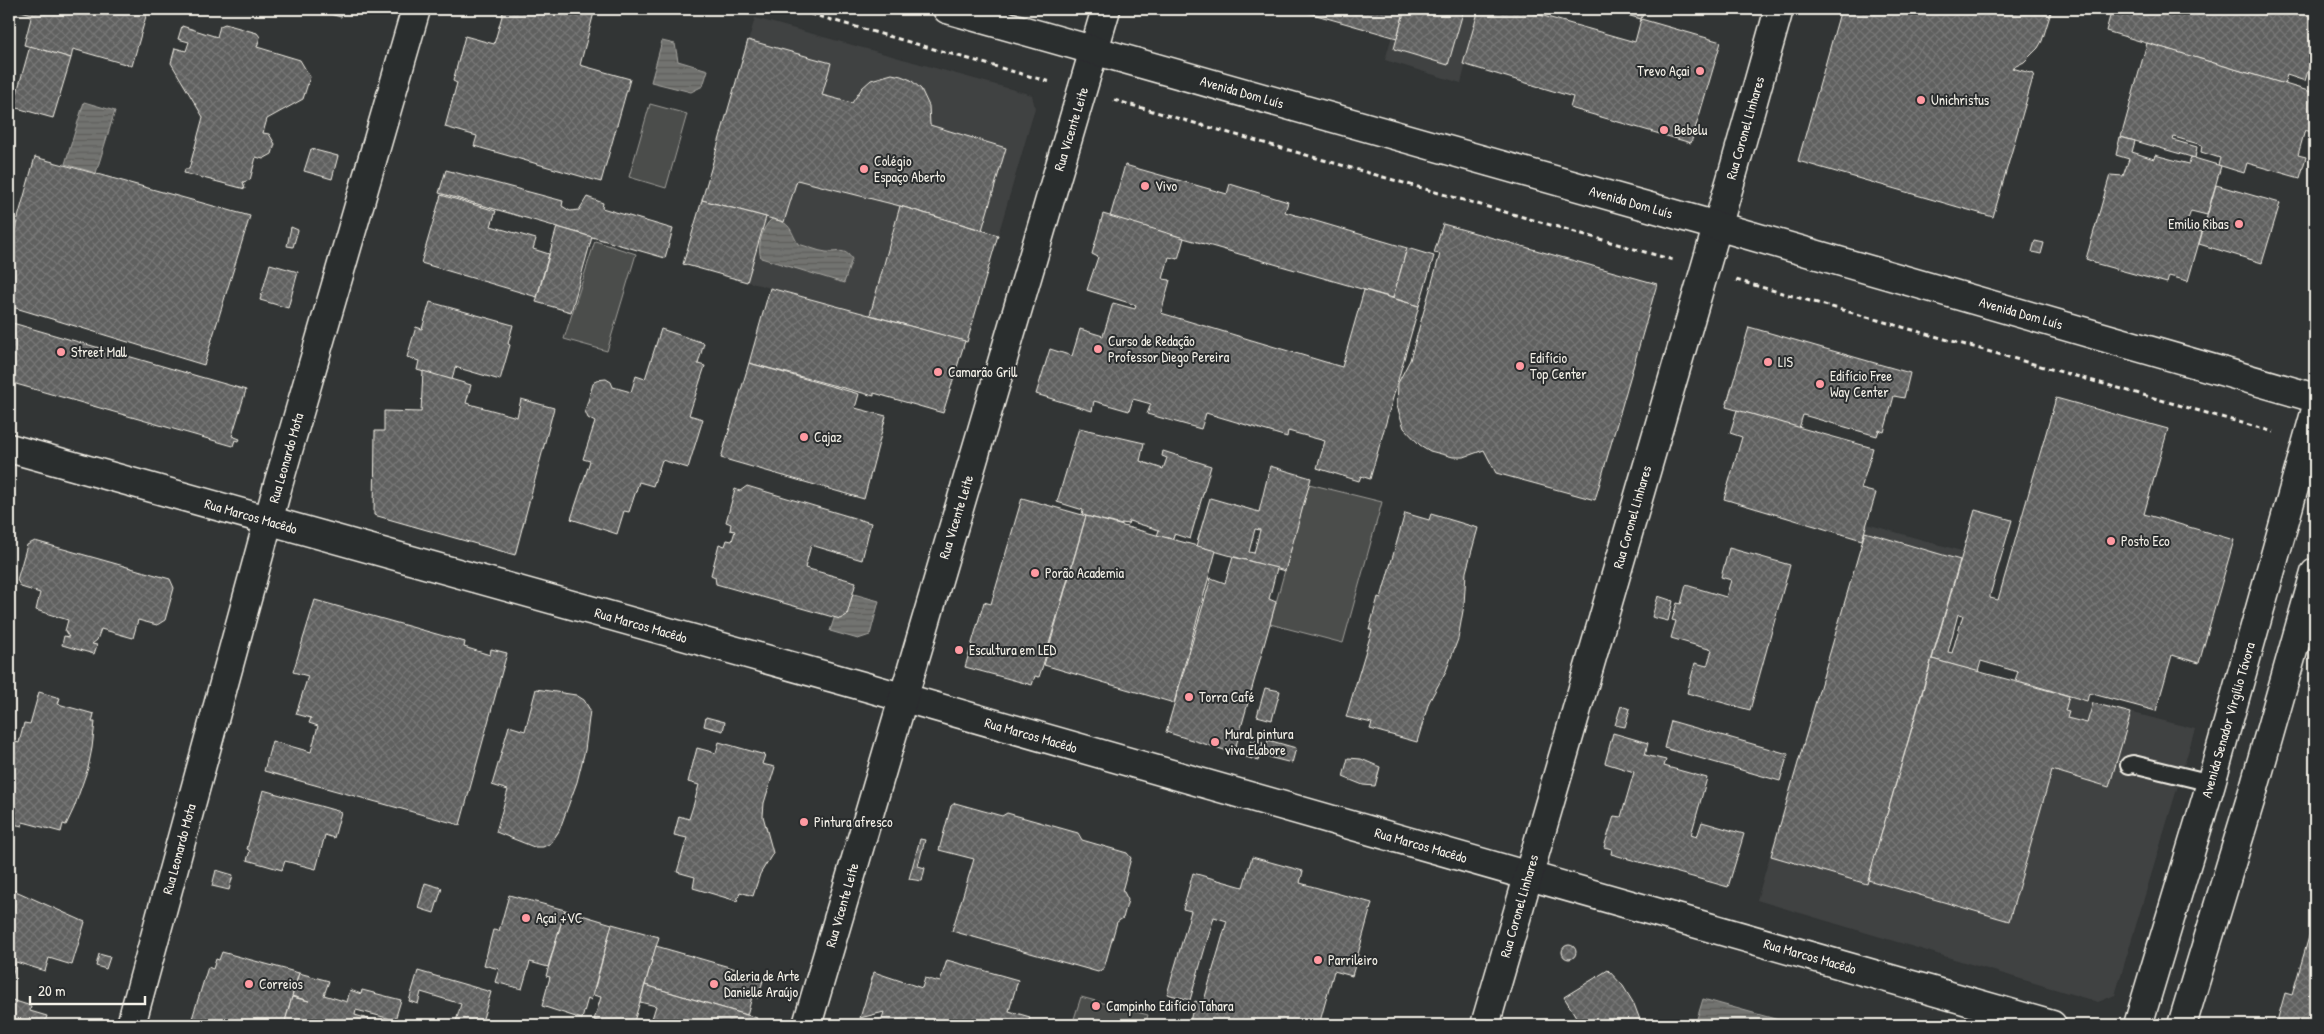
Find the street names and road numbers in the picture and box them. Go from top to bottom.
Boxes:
street label: Avenida Dom Luís [1198,71,1286,113]
street label: Rua Coronel Linhares [1721,74,1768,182]
street label: Rua Vicente Leite [1049,84,1092,173]
street label: Avenida Dom Luís [1587,181,1675,223]
street label: Avenida Dom Luís [1977,292,2065,334]
street label: Rua Leonardo Mota [264,410,308,505]
street label: Rua Coronel Linhares [1608,463,1655,571]
street label: Rua Vicente Leite [934,472,977,561]
street label: Rua Marcos Macêdo [203,493,300,538]
street label: Rua Marcos Macêdo [593,602,690,647]
street label: Avenida Senador Virgílio Távora [2196,639,2260,800]
street label: Rua Marcos Macêdo [983,712,1080,757]
street label: Rua Leonardo Mota [157,801,200,896]
street label: Rua Marcos Macêdo [1373,822,1470,867]
street label: Rua Coronel Linhares [1495,852,1542,960]
street label: Rua Vicente Leite [820,860,863,949]
street label: Rua Marcos Macêdo [1762,933,1859,978]

